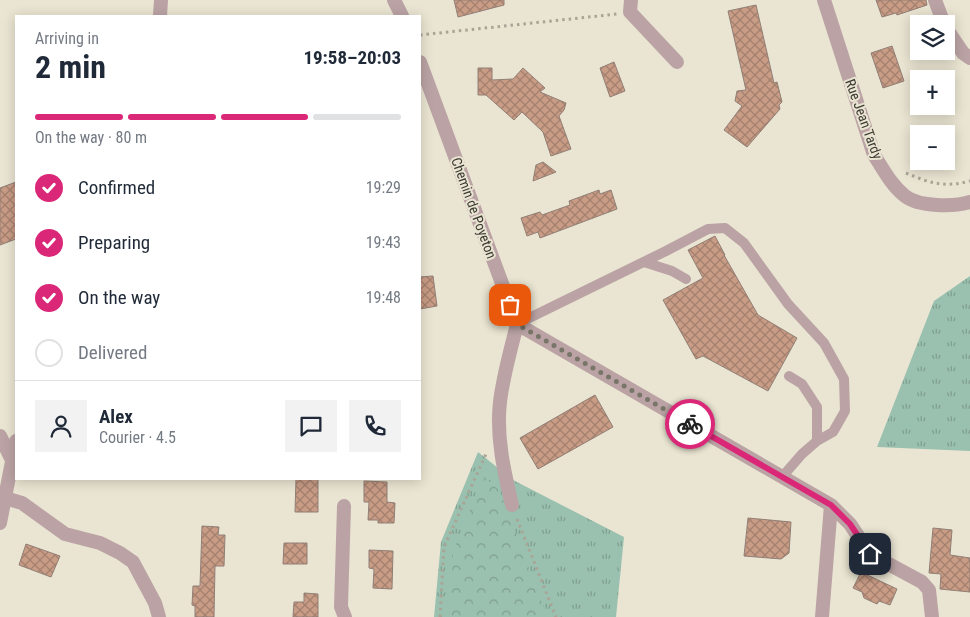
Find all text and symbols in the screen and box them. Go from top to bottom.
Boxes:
map controls [910,15,955,170]
button: layers [910,15,955,60]
text: Arriving in [35,29,99,48]
text: 19:58–20:03 [303,46,401,69]
text: 2 min [35,48,106,86]
button: + [910,70,955,115]
street label: Rue Jean Tardy [842,77,886,161]
button: − [910,125,955,170]
text: On the way · 80 m [35,128,147,147]
street label: Chemin de Poyeton [448,155,500,261]
icon: check [35,174,63,202]
text: Confirmed [78,176,155,199]
text: 19:29 [366,178,401,197]
icon: check [35,229,63,257]
text: Preparing [78,231,150,254]
text: 19:43 [366,233,401,252]
icon: check [35,284,63,312]
pin [489,284,531,326]
text: On the way [78,286,160,309]
text: 19:48 [366,288,401,307]
icon: bag [496,291,524,319]
text: Delivered [78,341,147,364]
courier [665,399,715,449]
button: person [35,400,87,452]
button: chat [285,400,337,452]
button: phone [349,400,401,452]
text: Alex [99,405,133,428]
icon: bike [676,410,704,438]
text: Courier · 4.5 [99,428,176,447]
pin [849,533,891,575]
icon: home [856,540,884,568]

